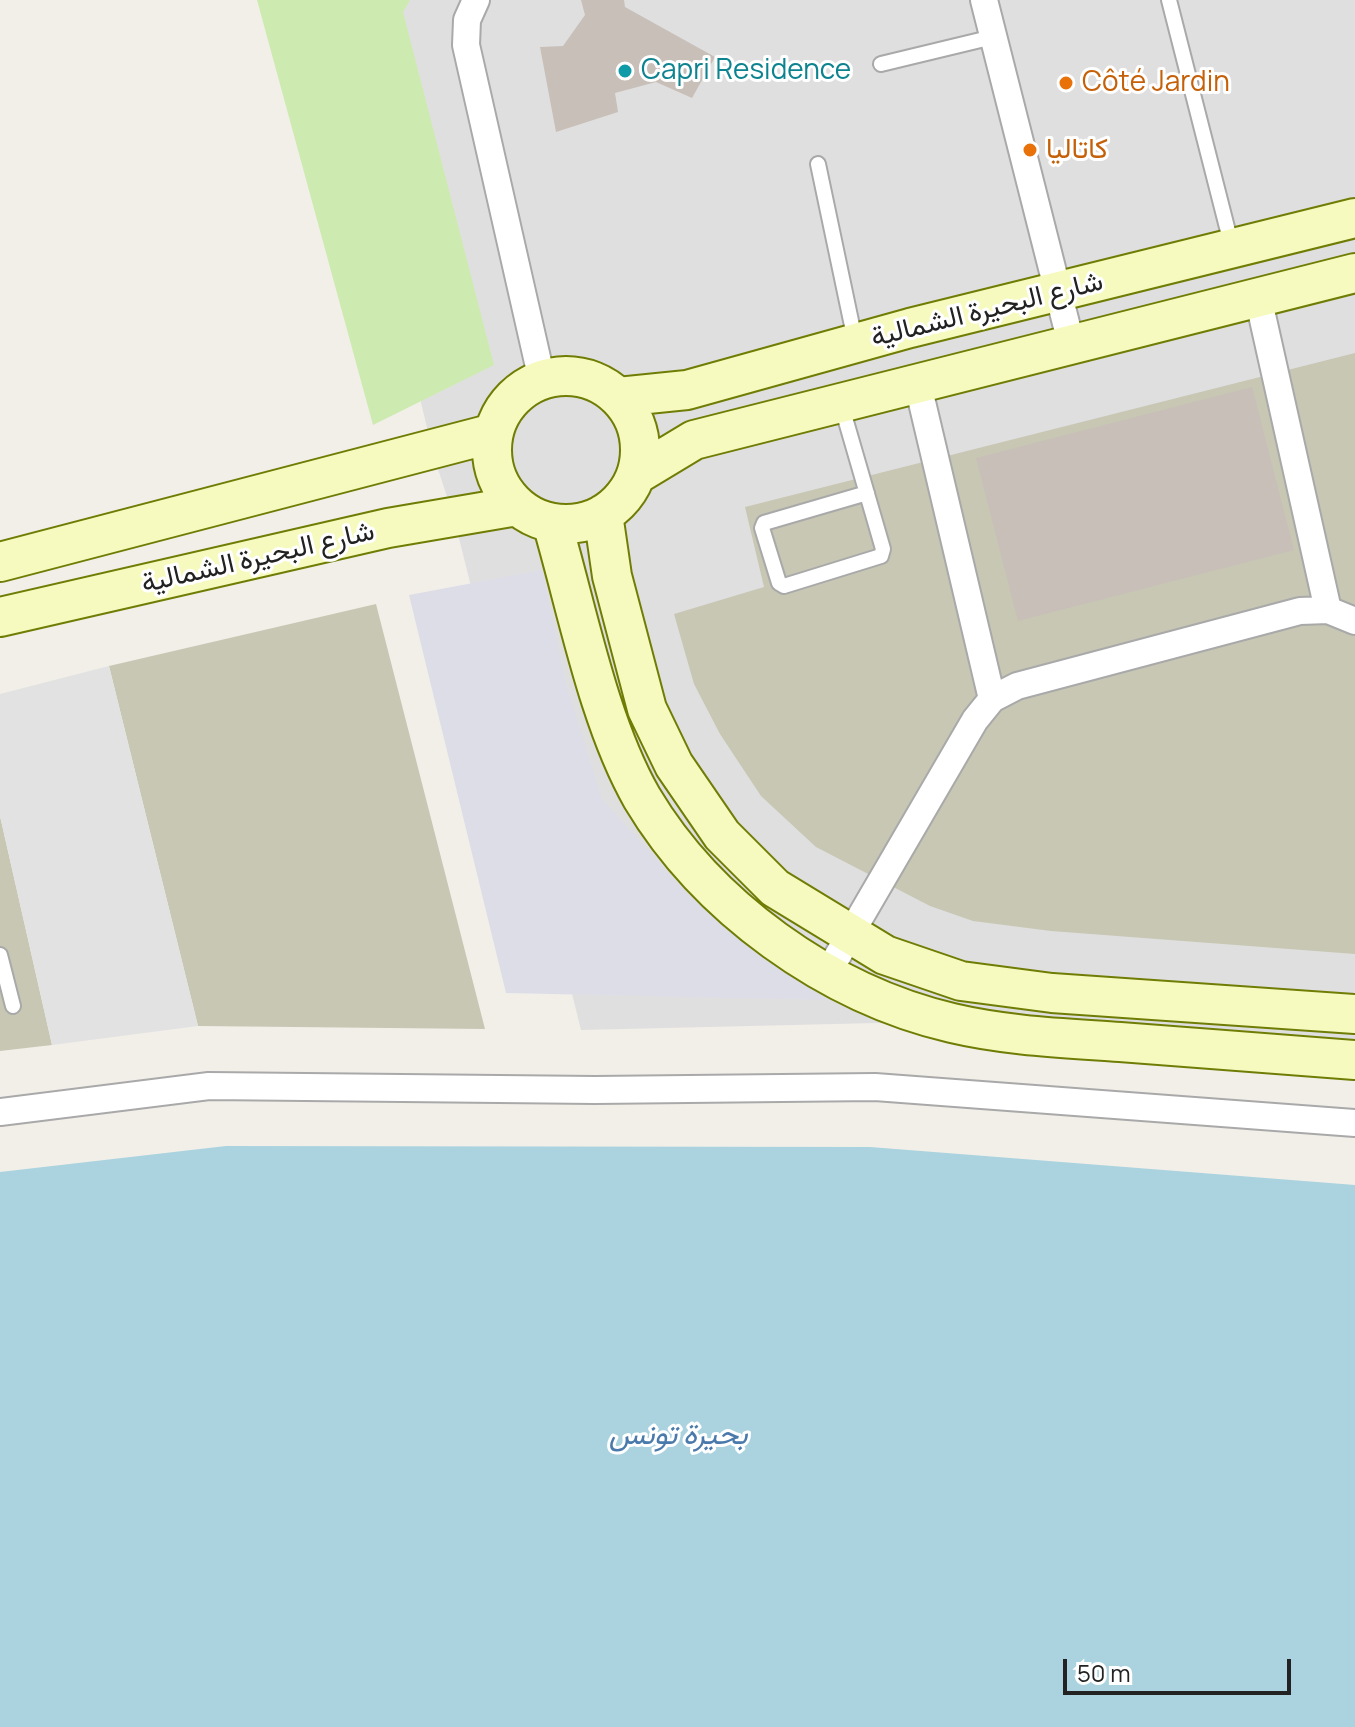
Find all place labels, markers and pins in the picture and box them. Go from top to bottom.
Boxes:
place label: Capri Residence [641,54,851,88]
marker: Capri Residence [616,62,634,80]
place label: Côté Jardin [1082,66,1230,100]
marker: Côté Jardin [1057,74,1075,92]
place label: كاتاليا [1046,133,1108,167]
marker: كاتاليا [1021,141,1039,159]

